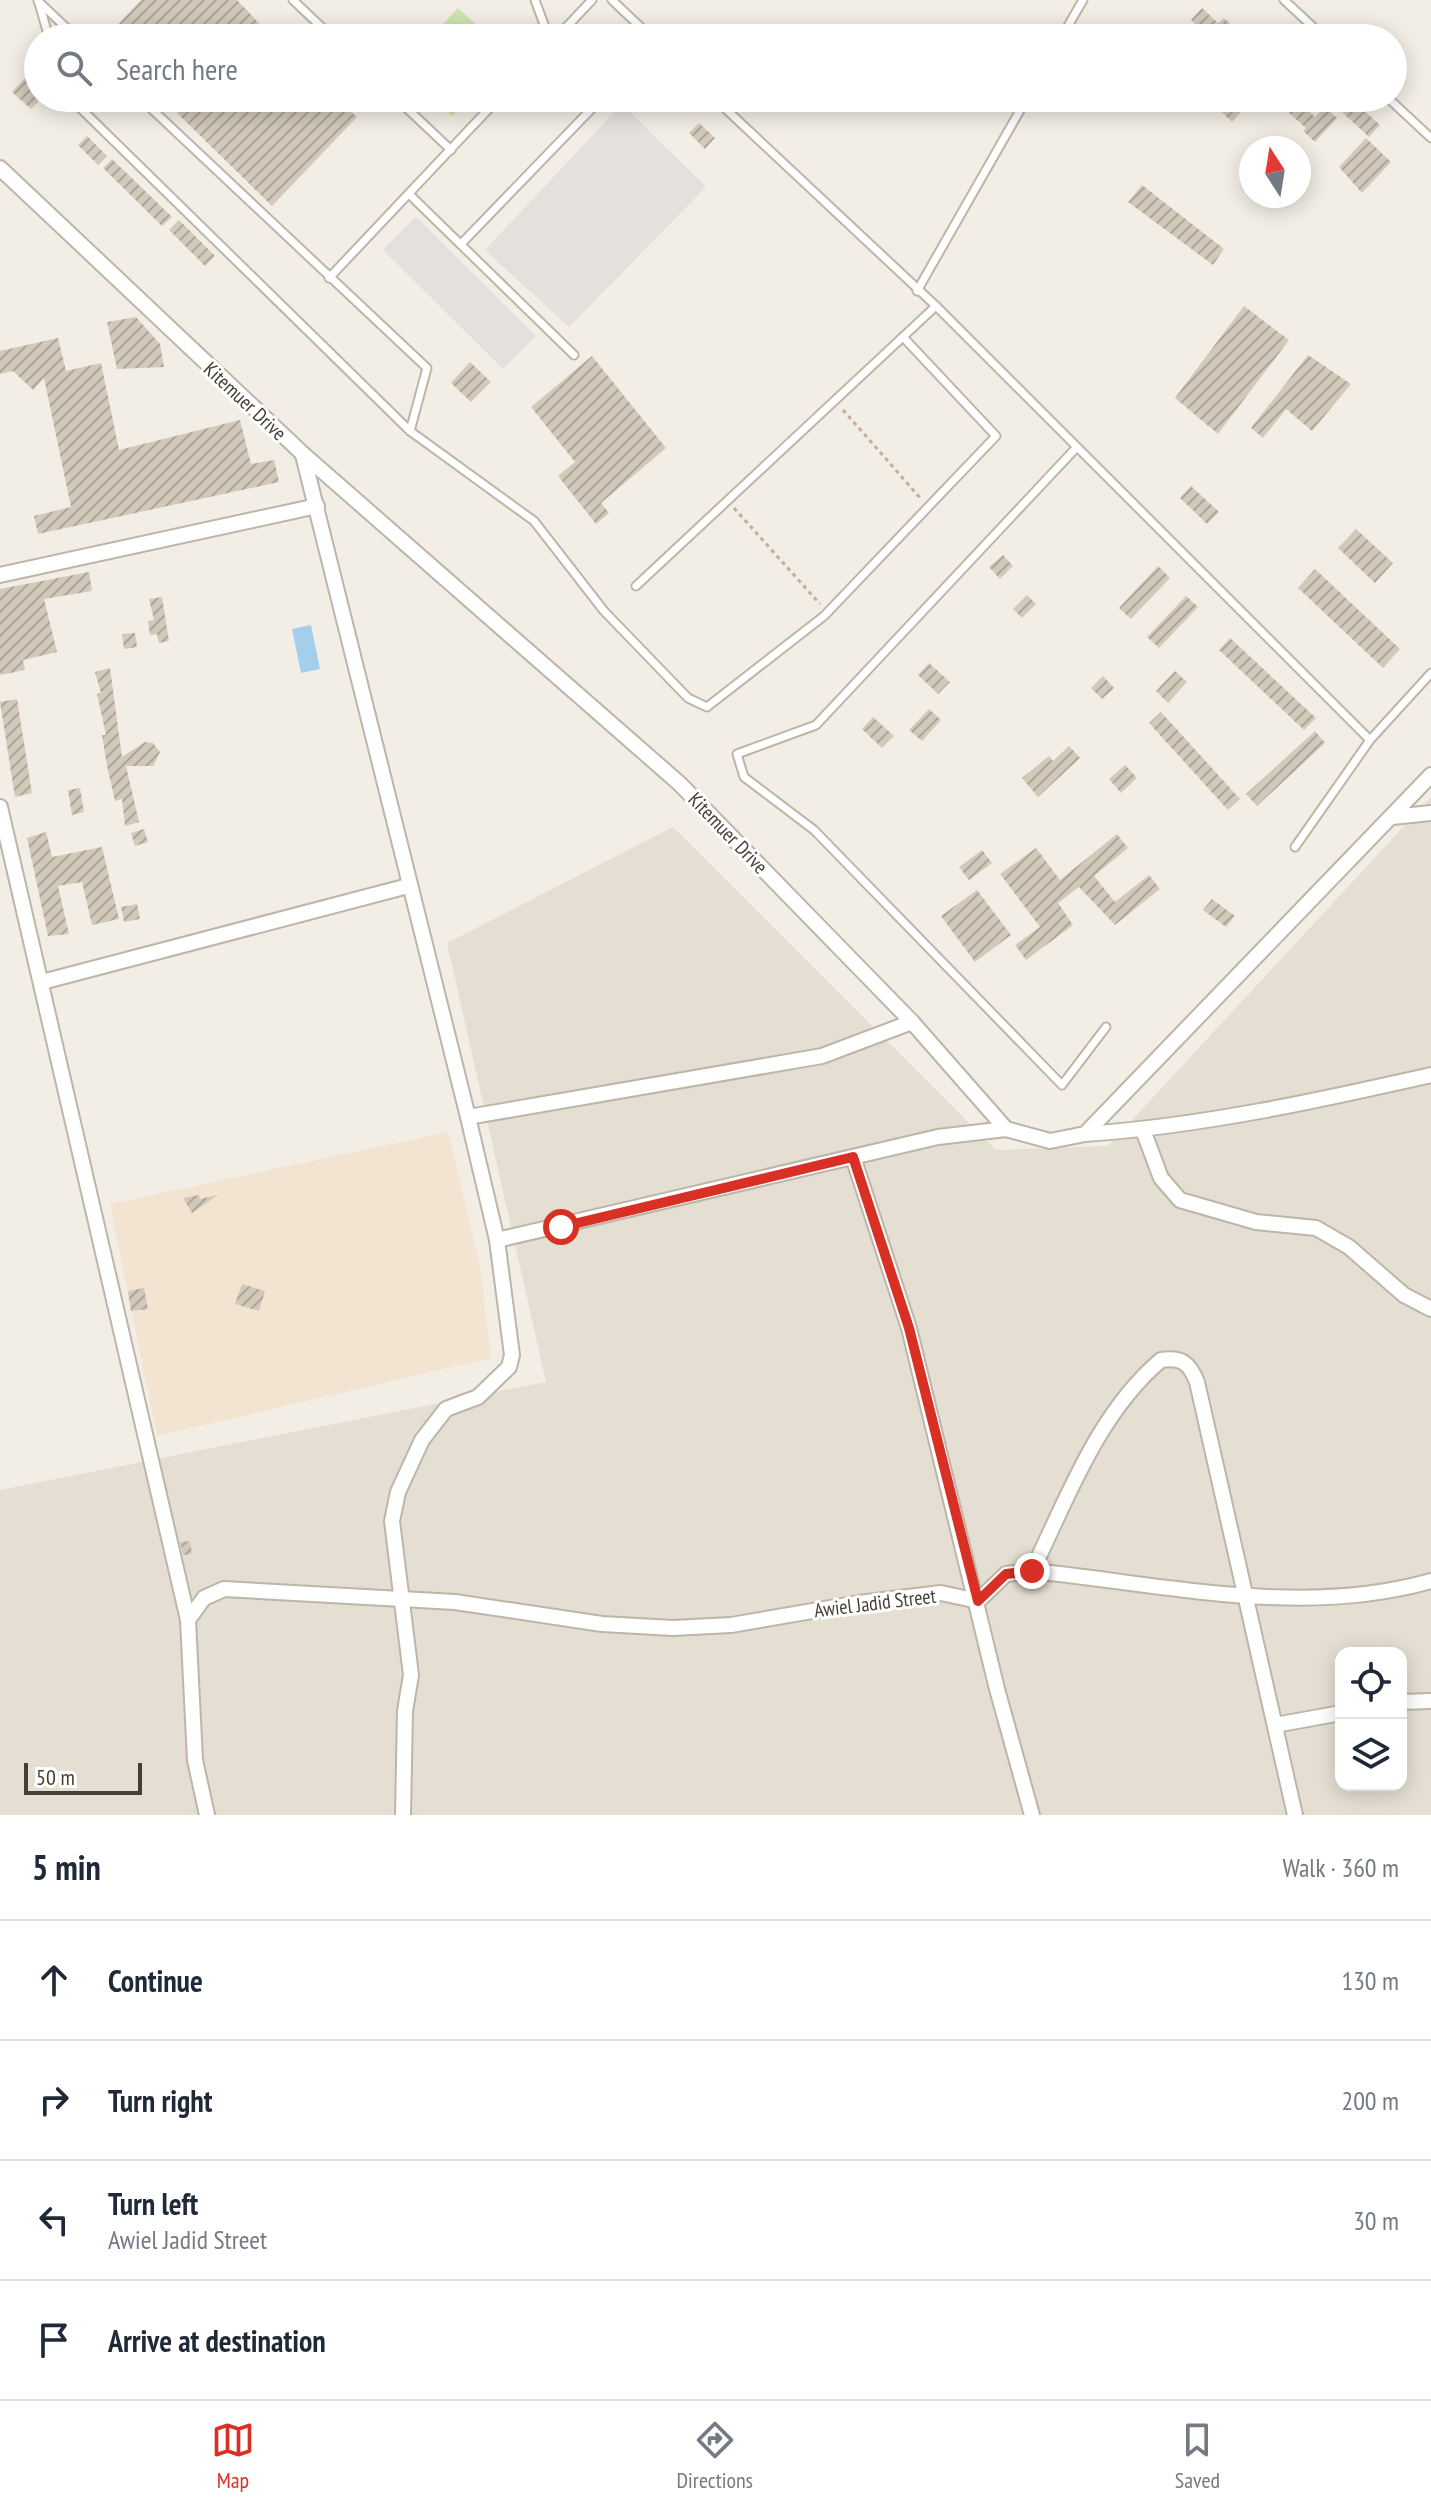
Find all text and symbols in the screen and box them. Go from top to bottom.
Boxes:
search box [24,24,1407,112]
icon: search [52,46,96,90]
text: Search here [116,49,238,88]
north arrow [1239,136,1311,208]
street label: Kitemuer Drive [198,356,292,446]
street label: Kitemuer Drive [683,787,773,879]
route start [543,1209,579,1245]
route end [1014,1553,1050,1589]
street label: Awiel Jadid Street [813,1583,938,1623]
map controls [1335,1647,1407,1791]
button: locate [1335,1647,1407,1719]
button: layers [1335,1719,1407,1791]
scale bar [24,1759,142,1795]
text: 50 m [36,1763,75,1791]
text: 5 min [32,1845,101,1889]
text: Walk · 360 m [1282,1851,1399,1884]
icon: ahead [32,1958,76,2002]
text: Continue [108,1961,203,2000]
text: 130 m [1341,1964,1399,1997]
icon: right [32,2078,76,2122]
text: Turn right [108,2081,212,2120]
text: 200 m [1341,2084,1399,2117]
text: Turn left [108,2184,198,2223]
icon: left [32,2198,76,2242]
text: 30 m [1353,2204,1399,2237]
text: Awiel Jadid Street [108,2223,267,2256]
icon: arrive [32,2318,76,2362]
text: Arrive at destination [108,2321,326,2360]
tab: Map [211,2418,255,2494]
tab: Directions [677,2418,753,2494]
tab: Saved [1175,2418,1220,2494]

